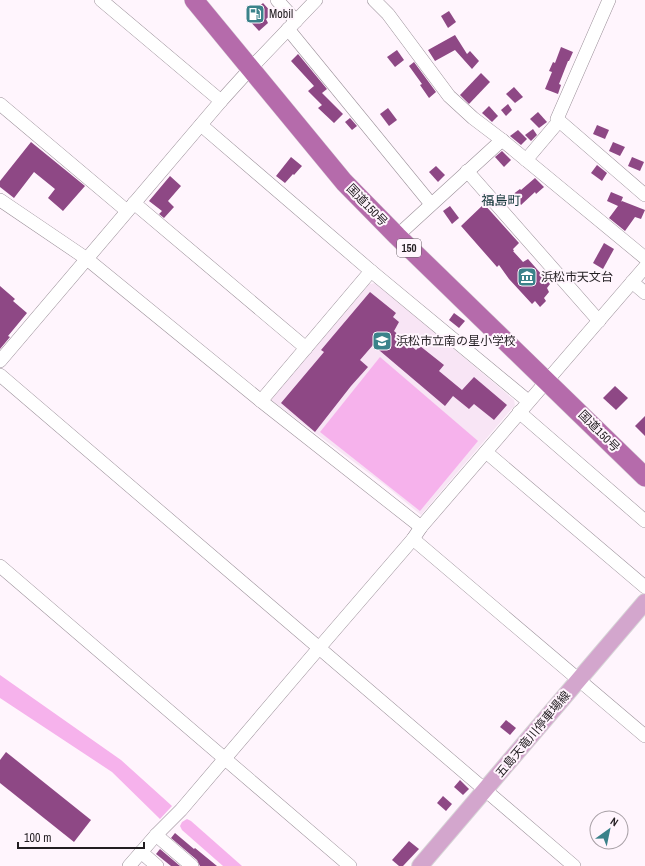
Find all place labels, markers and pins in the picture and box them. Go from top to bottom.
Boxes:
fuel station icon: Mobil [244,3,266,25]
place label: Mobil [269,6,293,22]
museum icon: 浜松市天文台 [516,266,538,288]
place label: 浜松市天文台 [541,269,613,285]
school or university icon: 浜松市立南の星小学校 [371,330,393,352]
place label: 浜松市立南の星小学校 [396,333,516,349]

